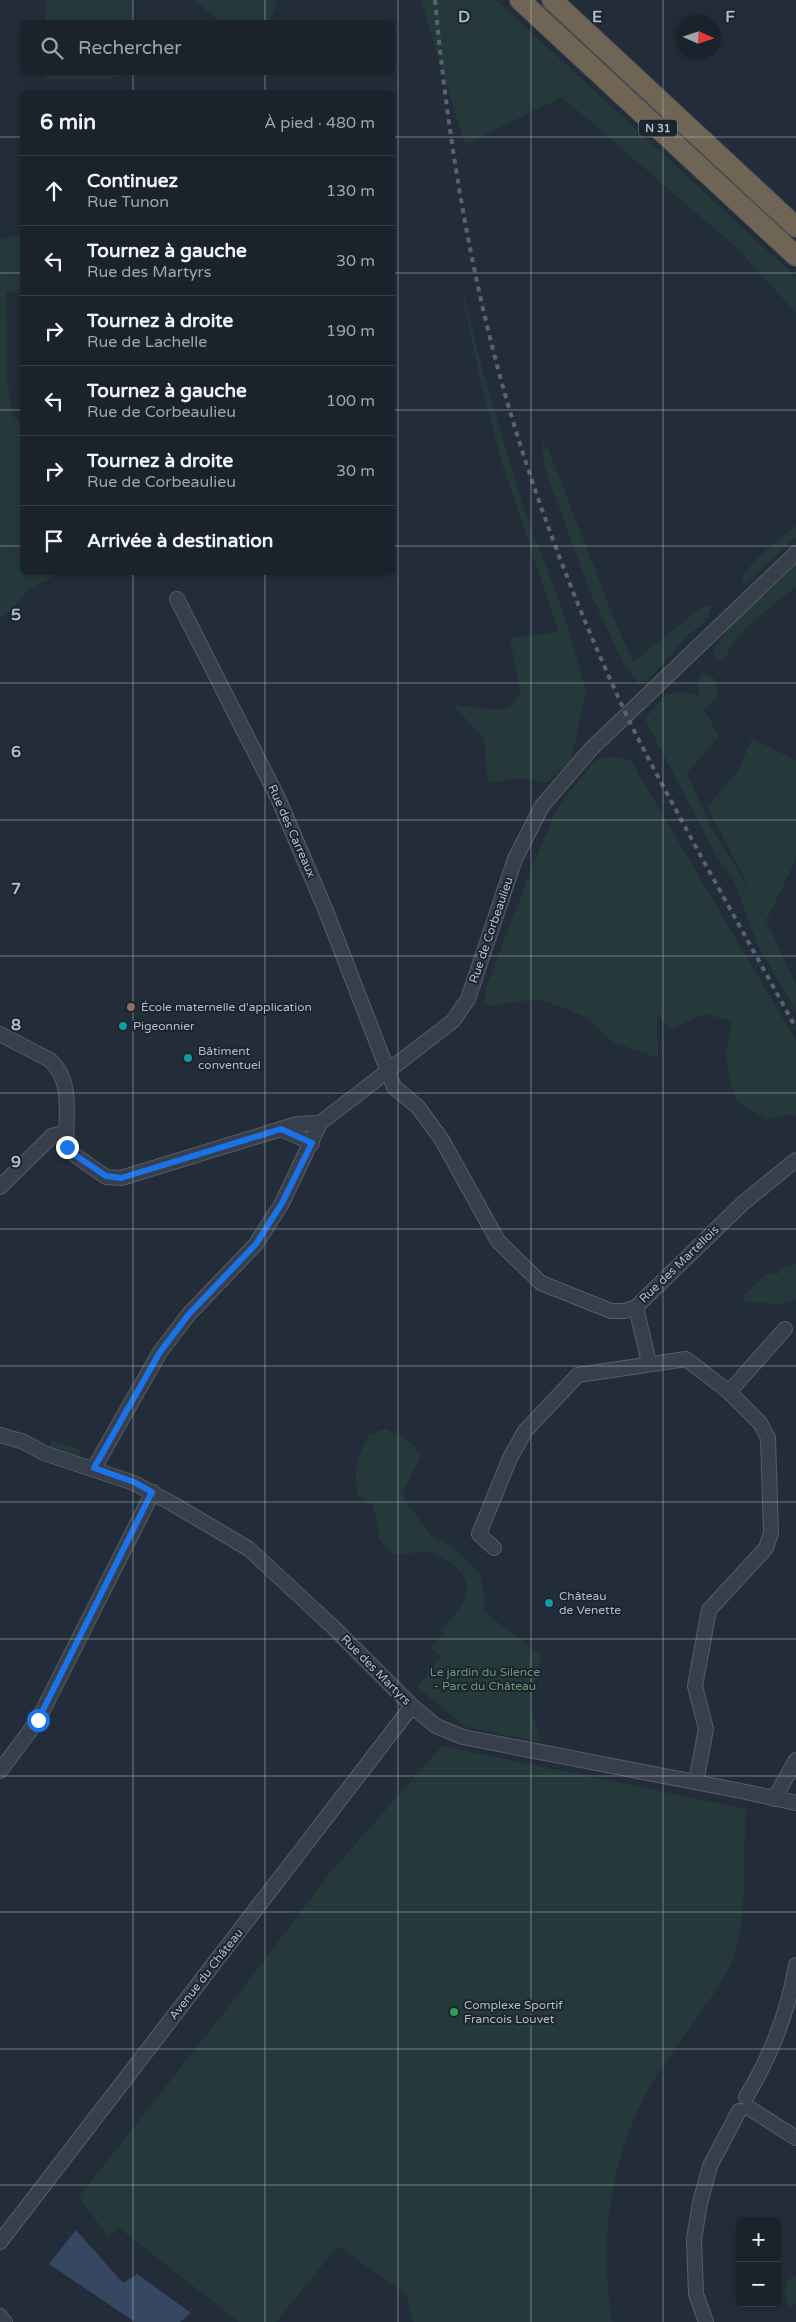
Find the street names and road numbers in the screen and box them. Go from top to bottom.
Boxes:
road number: N 31 [639,120,677,136]
street label: Rue des Carreaux [265,782,319,880]
street label: Rue de Corbeaulieu [466,875,516,985]
street label: Rue des Martellois [636,1222,722,1306]
street label: Rue des Martyrs [338,1632,414,1708]
street label: Avenue du Château [166,1926,246,2022]

